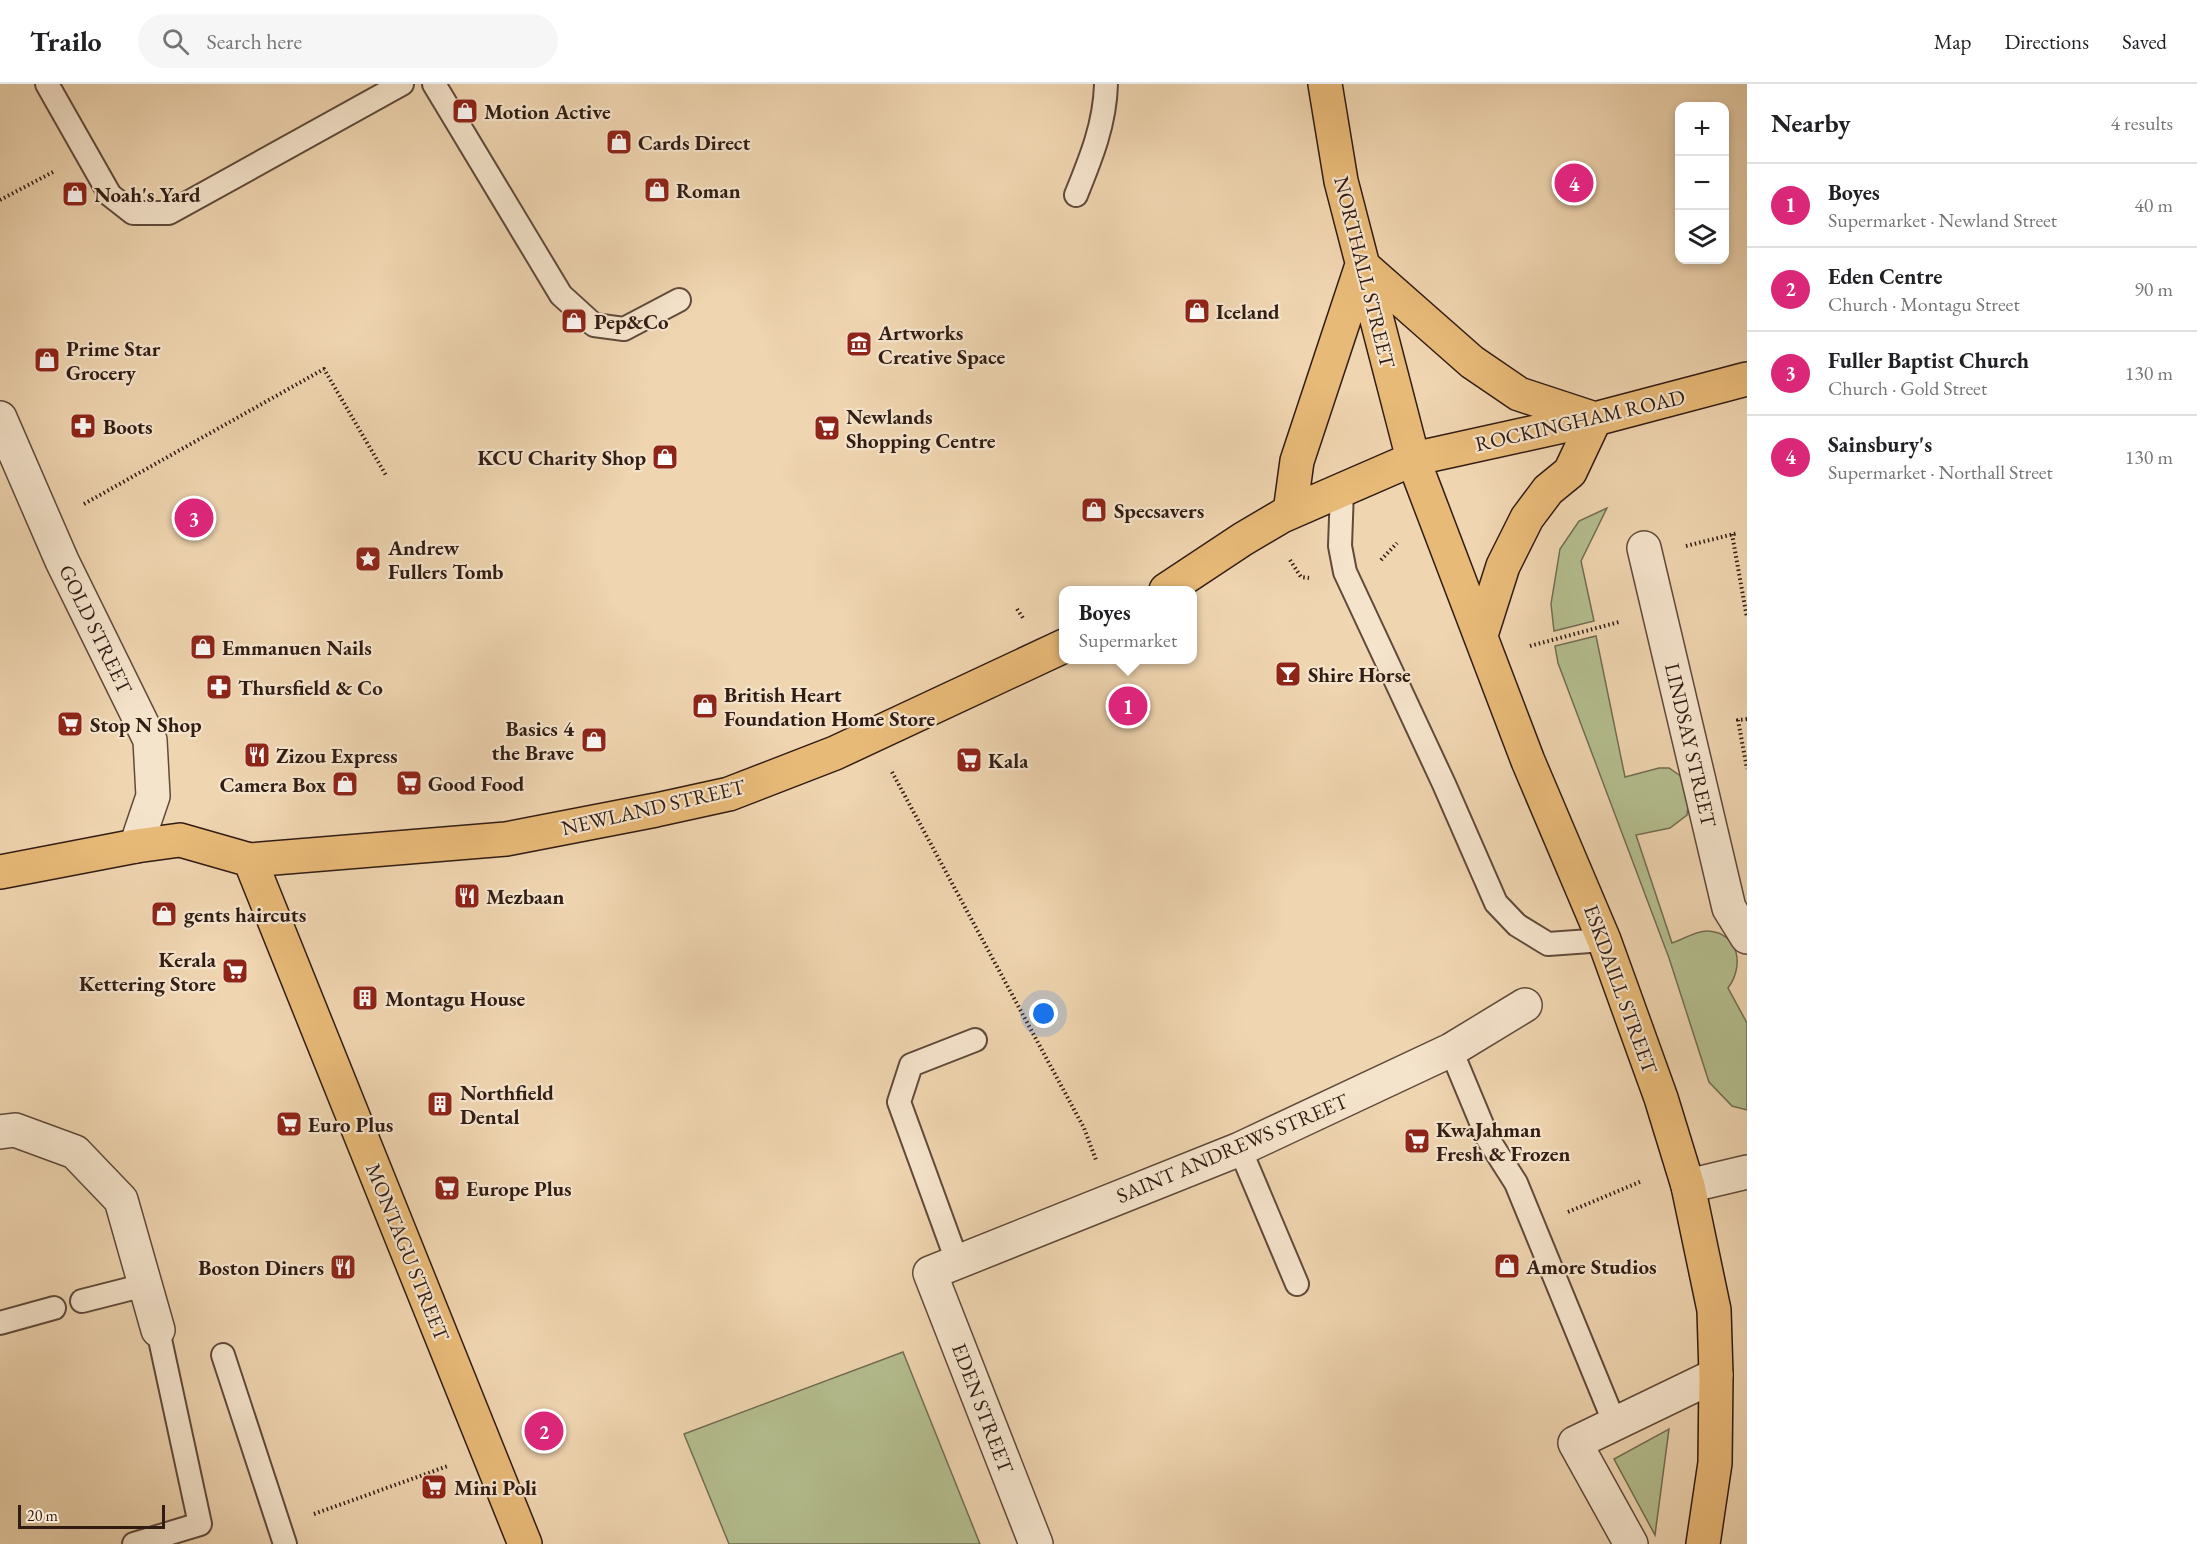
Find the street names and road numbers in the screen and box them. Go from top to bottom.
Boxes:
street label: NORTHALL STREET [1328,173,1402,371]
street label: ROCKINGHAM ROAD [1472,383,1688,457]
street label: GOLD STREET [53,560,139,699]
street label: LINDSAY STREET [1659,660,1723,831]
street label: NEWLAND STREET [558,773,748,841]
street label: ESKDAILL STREET [1578,901,1664,1078]
street label: SAINT ANDREWS STREET [1112,1087,1353,1209]
street label: MONTAGU STREET [360,1159,456,1346]
street label: EDEN STREET [946,1339,1020,1478]

